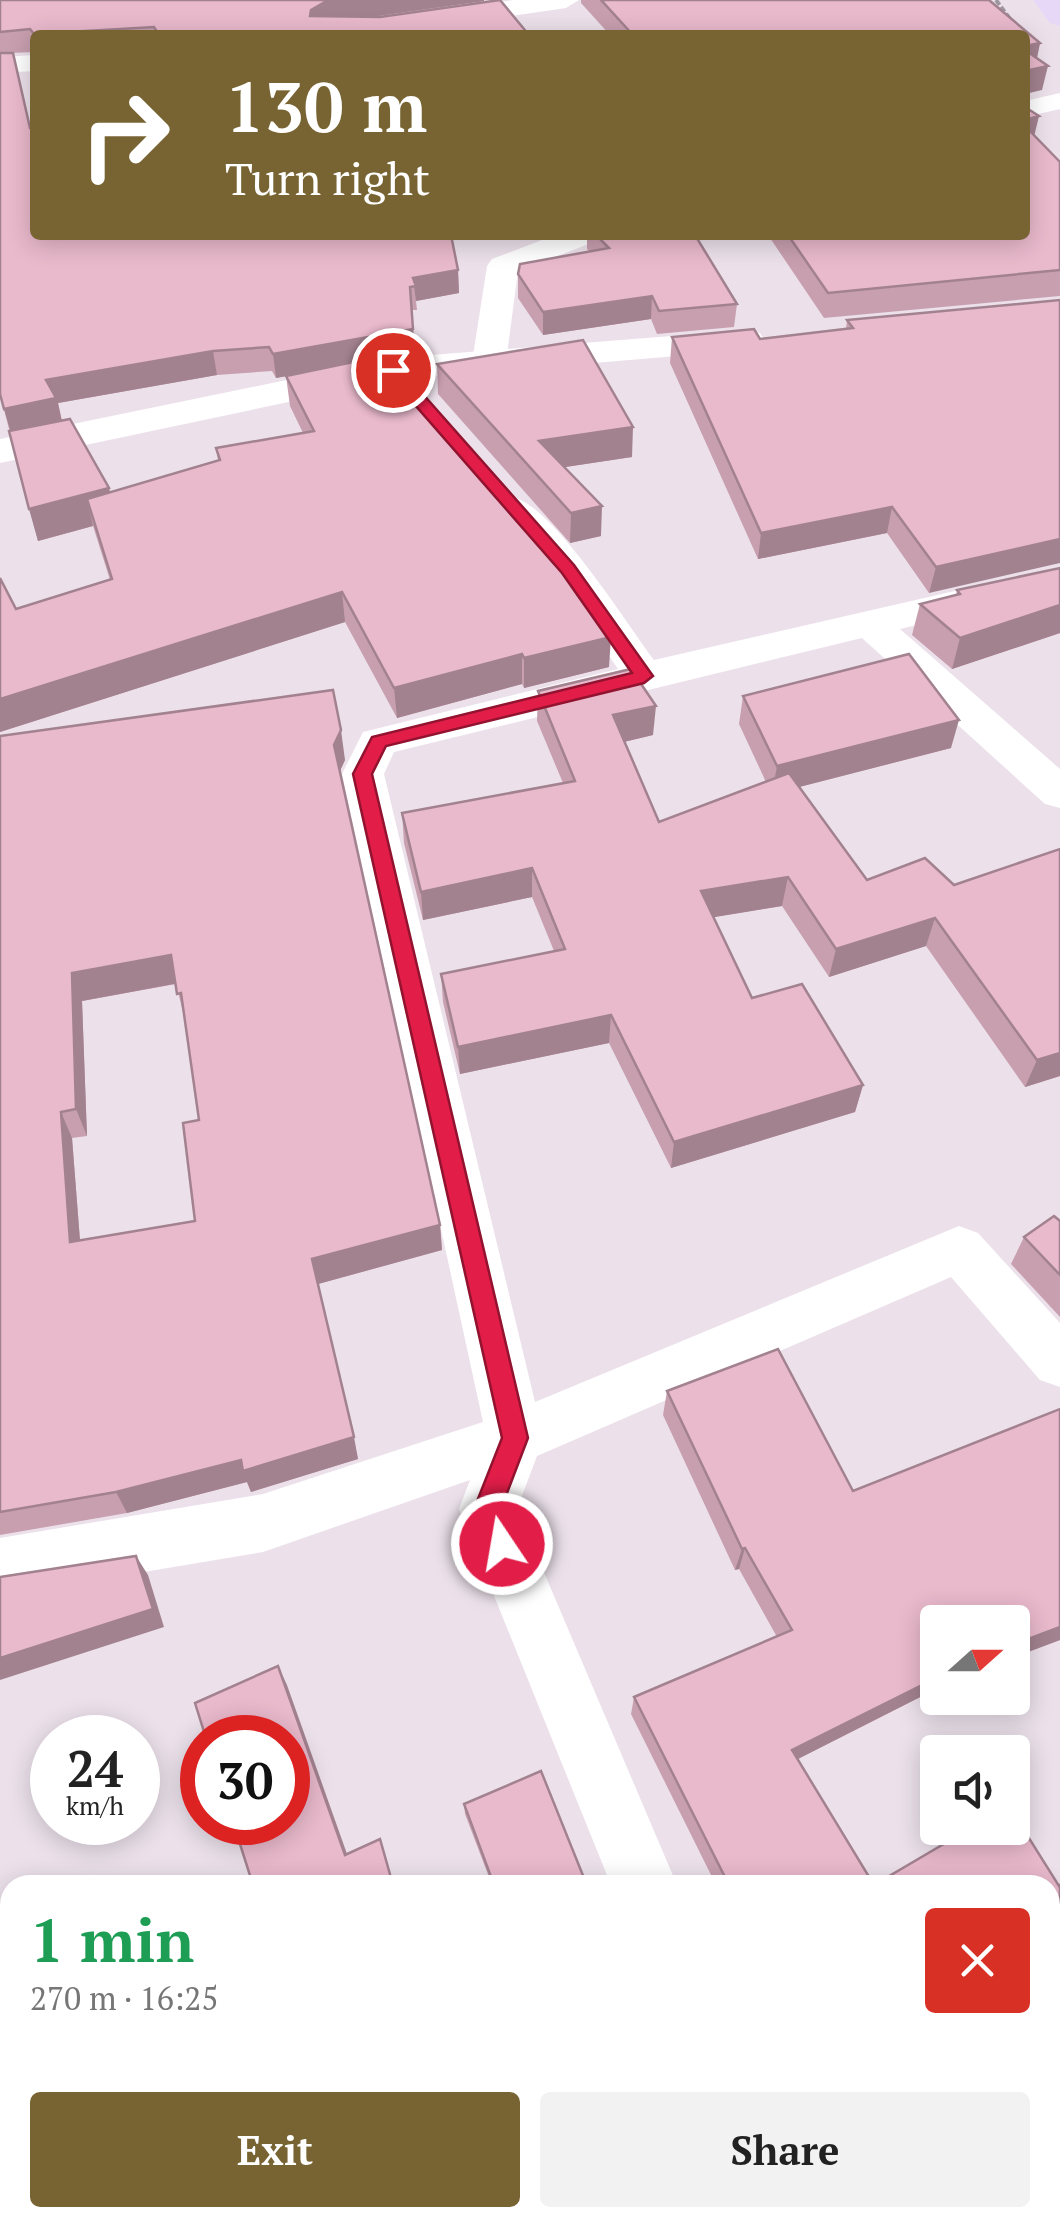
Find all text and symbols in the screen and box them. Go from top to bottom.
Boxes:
text: 130 m [225,59,427,152]
icon: right [60,70,190,200]
text: Turn right [225,148,430,208]
pin [351,328,436,413]
icon: arrive [366,343,421,398]
position arrow [450,1492,554,1596]
north arrow [920,1605,1030,1715]
map controls [920,1605,1030,1845]
speed limit sign: 30 [180,1715,310,1845]
text: 24 [67,1735,123,1801]
button: sound [920,1735,1030,1845]
text: km/h [66,1789,124,1822]
text: 1 min [30,1900,194,1979]
button: close [925,1908,1030,2013]
text: 270 m · 16:25 [30,1977,218,2019]
button: Exit [30,2092,520,2207]
button: Share [540,2092,1030,2207]

